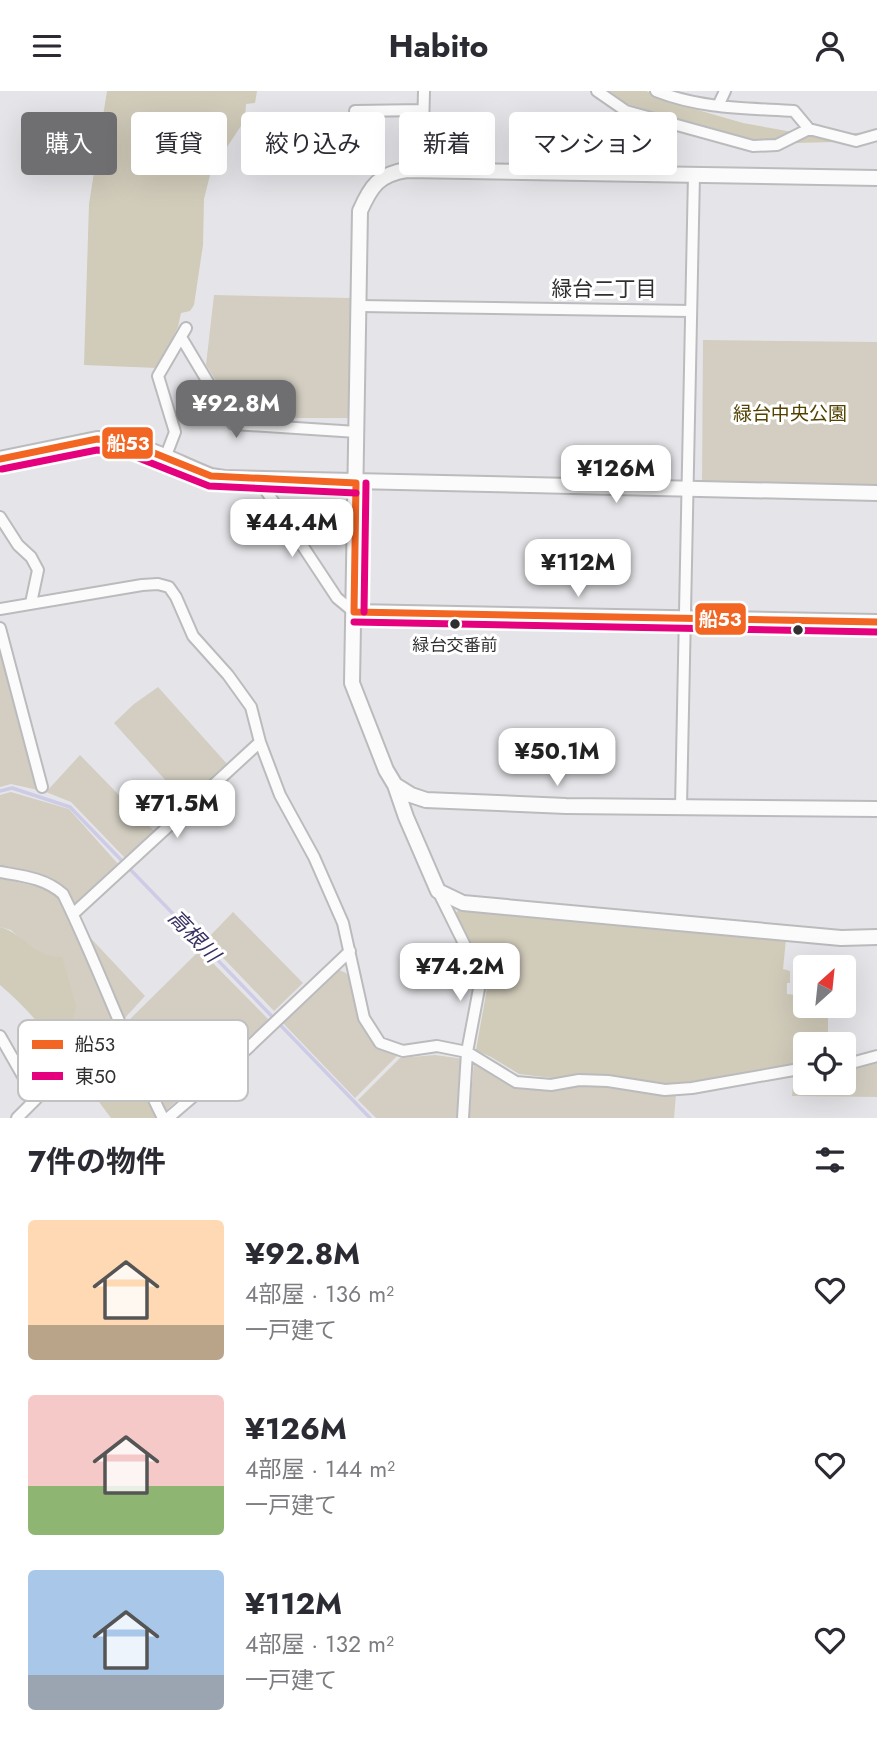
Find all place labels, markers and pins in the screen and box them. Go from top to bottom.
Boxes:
pin: ¥92.8M [179,381,293,440]
pin: ¥126M [567,445,665,505]
pin: ¥44.4M [235,499,349,559]
pin: ¥112M [529,539,627,599]
marker: 緑台交番前 [448,617,462,631]
unlabelled marker [791,623,805,637]
place label: 緑台交番前 [413,633,498,657]
pin: ¥50.1M [500,729,614,788]
pin: ¥71.5M [120,781,234,840]
pin: ¥74.2M [403,943,517,1003]

